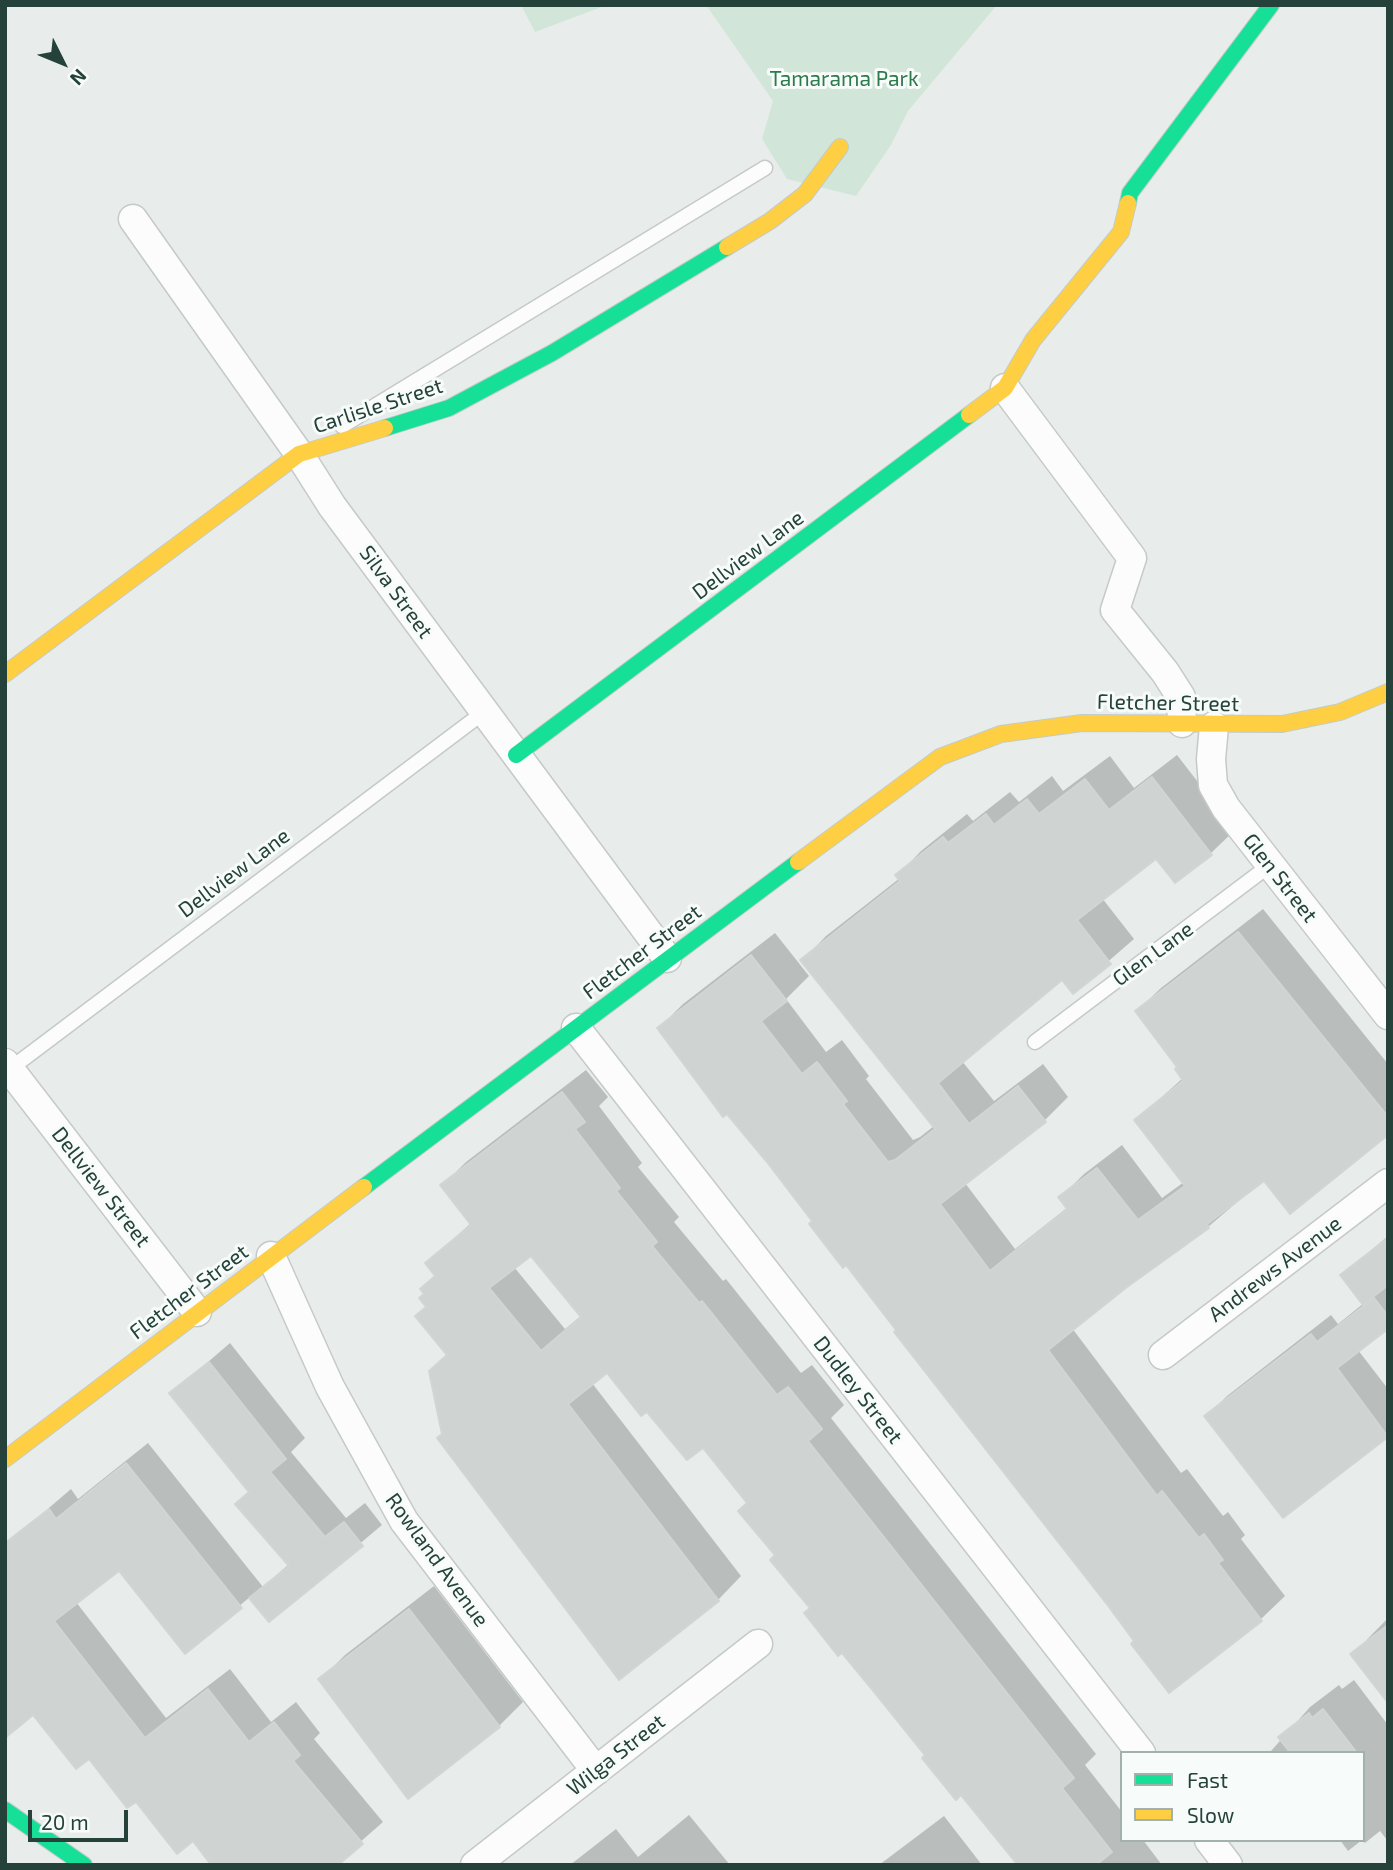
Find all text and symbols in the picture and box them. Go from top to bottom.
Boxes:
north arrow [28,28,98,98]
text: N [66,65,92,91]
park label: Tamarama Park [769,66,919,92]
street label: Carlisle Street [310,373,446,439]
street label: Dellview Lane [687,505,809,605]
street label: Silva Street [354,541,438,643]
street label: Fletcher Street [1097,689,1239,717]
street label: Dellview Lane [173,823,295,923]
street label: Glen Street [1237,828,1323,928]
street label: Fletcher Street [578,899,706,1005]
street label: Glen Lane [1108,916,1198,992]
street label: Dellview Street [46,1122,156,1252]
street label: Andrews Avenue [1204,1211,1346,1327]
street label: Fletcher Street [125,1239,253,1345]
street label: Dudley Street [808,1331,908,1449]
street label: Rowland Avenue [380,1488,494,1632]
street label: Wilga Street [562,1709,670,1801]
legend [1120,1751,1365,1842]
text: Fast [1187,1767,1228,1792]
scale bar [32,1797,131,1841]
text: Slow [1187,1802,1234,1827]
text: 20 m [41,1809,89,1834]

